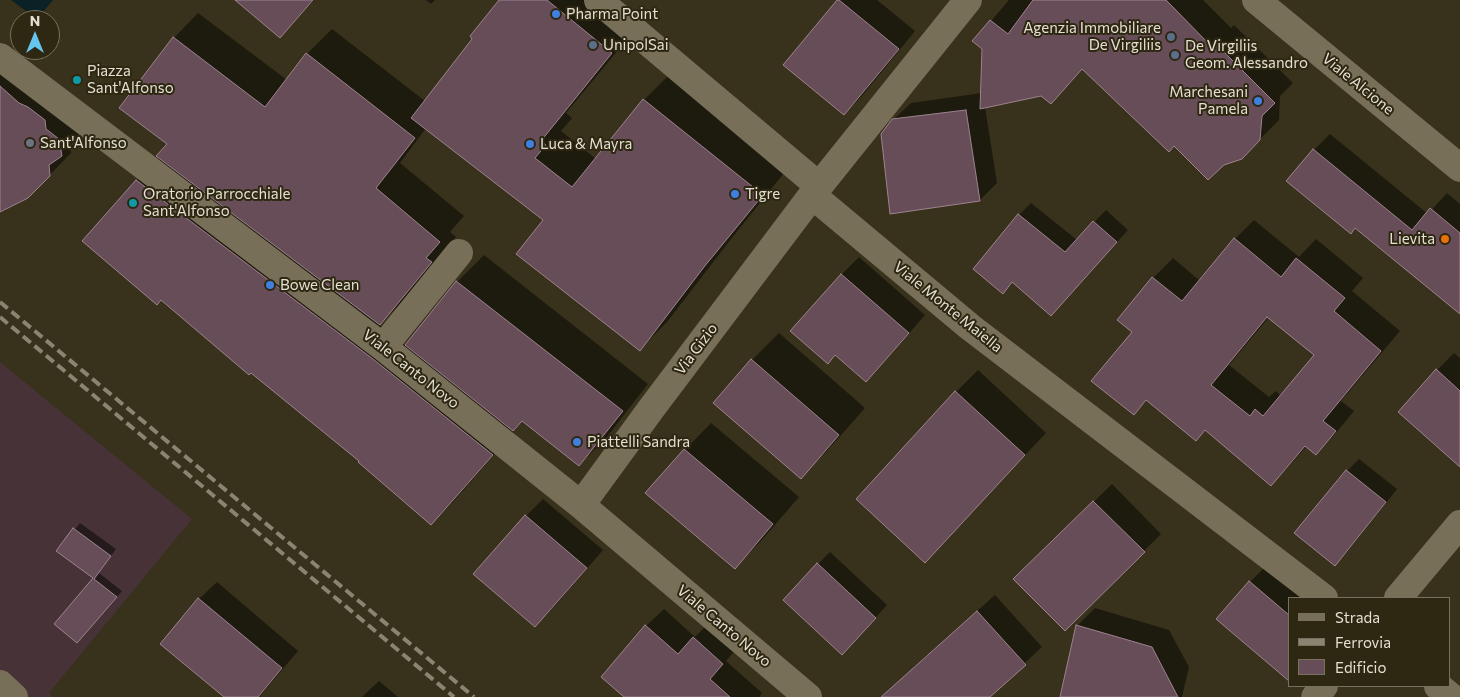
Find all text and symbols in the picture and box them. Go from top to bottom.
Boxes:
place label: Pharma Point [566,5,658,23]
marker: Pharma Point [550,8,562,20]
north arrow [10,10,60,60]
text: N [30,12,40,29]
place label: Agenzia Immobiliare De Virgiliis [1023,19,1161,54]
marker: Agenzia Immobiliare De Virgiliis [1165,31,1177,43]
place label: UnipolSai [603,36,669,54]
place label: De Virgiliis Geom. Alessandro [1185,37,1308,72]
marker: UnipolSai [587,39,599,51]
marker: De Virgiliis Geom. Alessandro [1169,49,1181,61]
street label: Viale Alcione [1318,49,1398,119]
place label: Piazza Sant'Alfonso [87,62,174,97]
marker: Piazza Sant'Alfonso [71,74,83,86]
place label: Marchesani Pamela [1169,83,1248,118]
marker: Marchesani Pamela [1252,95,1264,107]
place label: Sant'Alfonso [40,134,127,152]
place label: Luca & Mayra [540,135,632,153]
marker: Sant'Alfonso [24,137,36,149]
marker: Luca & Mayra [524,138,536,150]
place label: Oratorio Parrocchiale Sant'Alfonso [143,185,290,220]
place label: Tigre [745,185,780,203]
marker: Tigre [729,188,741,200]
marker: Oratorio Parrocchiale Sant'Alfonso [127,197,139,209]
place label: Lievita [1389,230,1435,248]
marker: Lievita [1439,233,1451,245]
street label: Viale Monte Maiella [890,258,1006,356]
place label: Bowe Clean [280,276,359,294]
marker: Bowe Clean [264,279,276,291]
street label: Via Gizio [671,320,721,378]
street label: Viale Canto Novo [359,326,463,412]
place label: Piattelli Sandra [587,433,690,451]
marker: Piattelli Sandra [571,436,583,448]
street label: Viale Canto Novo [673,581,775,671]
legend [1288,597,1450,687]
text: Strada [1335,608,1380,626]
text: Ferrovia [1335,633,1391,651]
text: Edificio [1335,658,1386,676]

